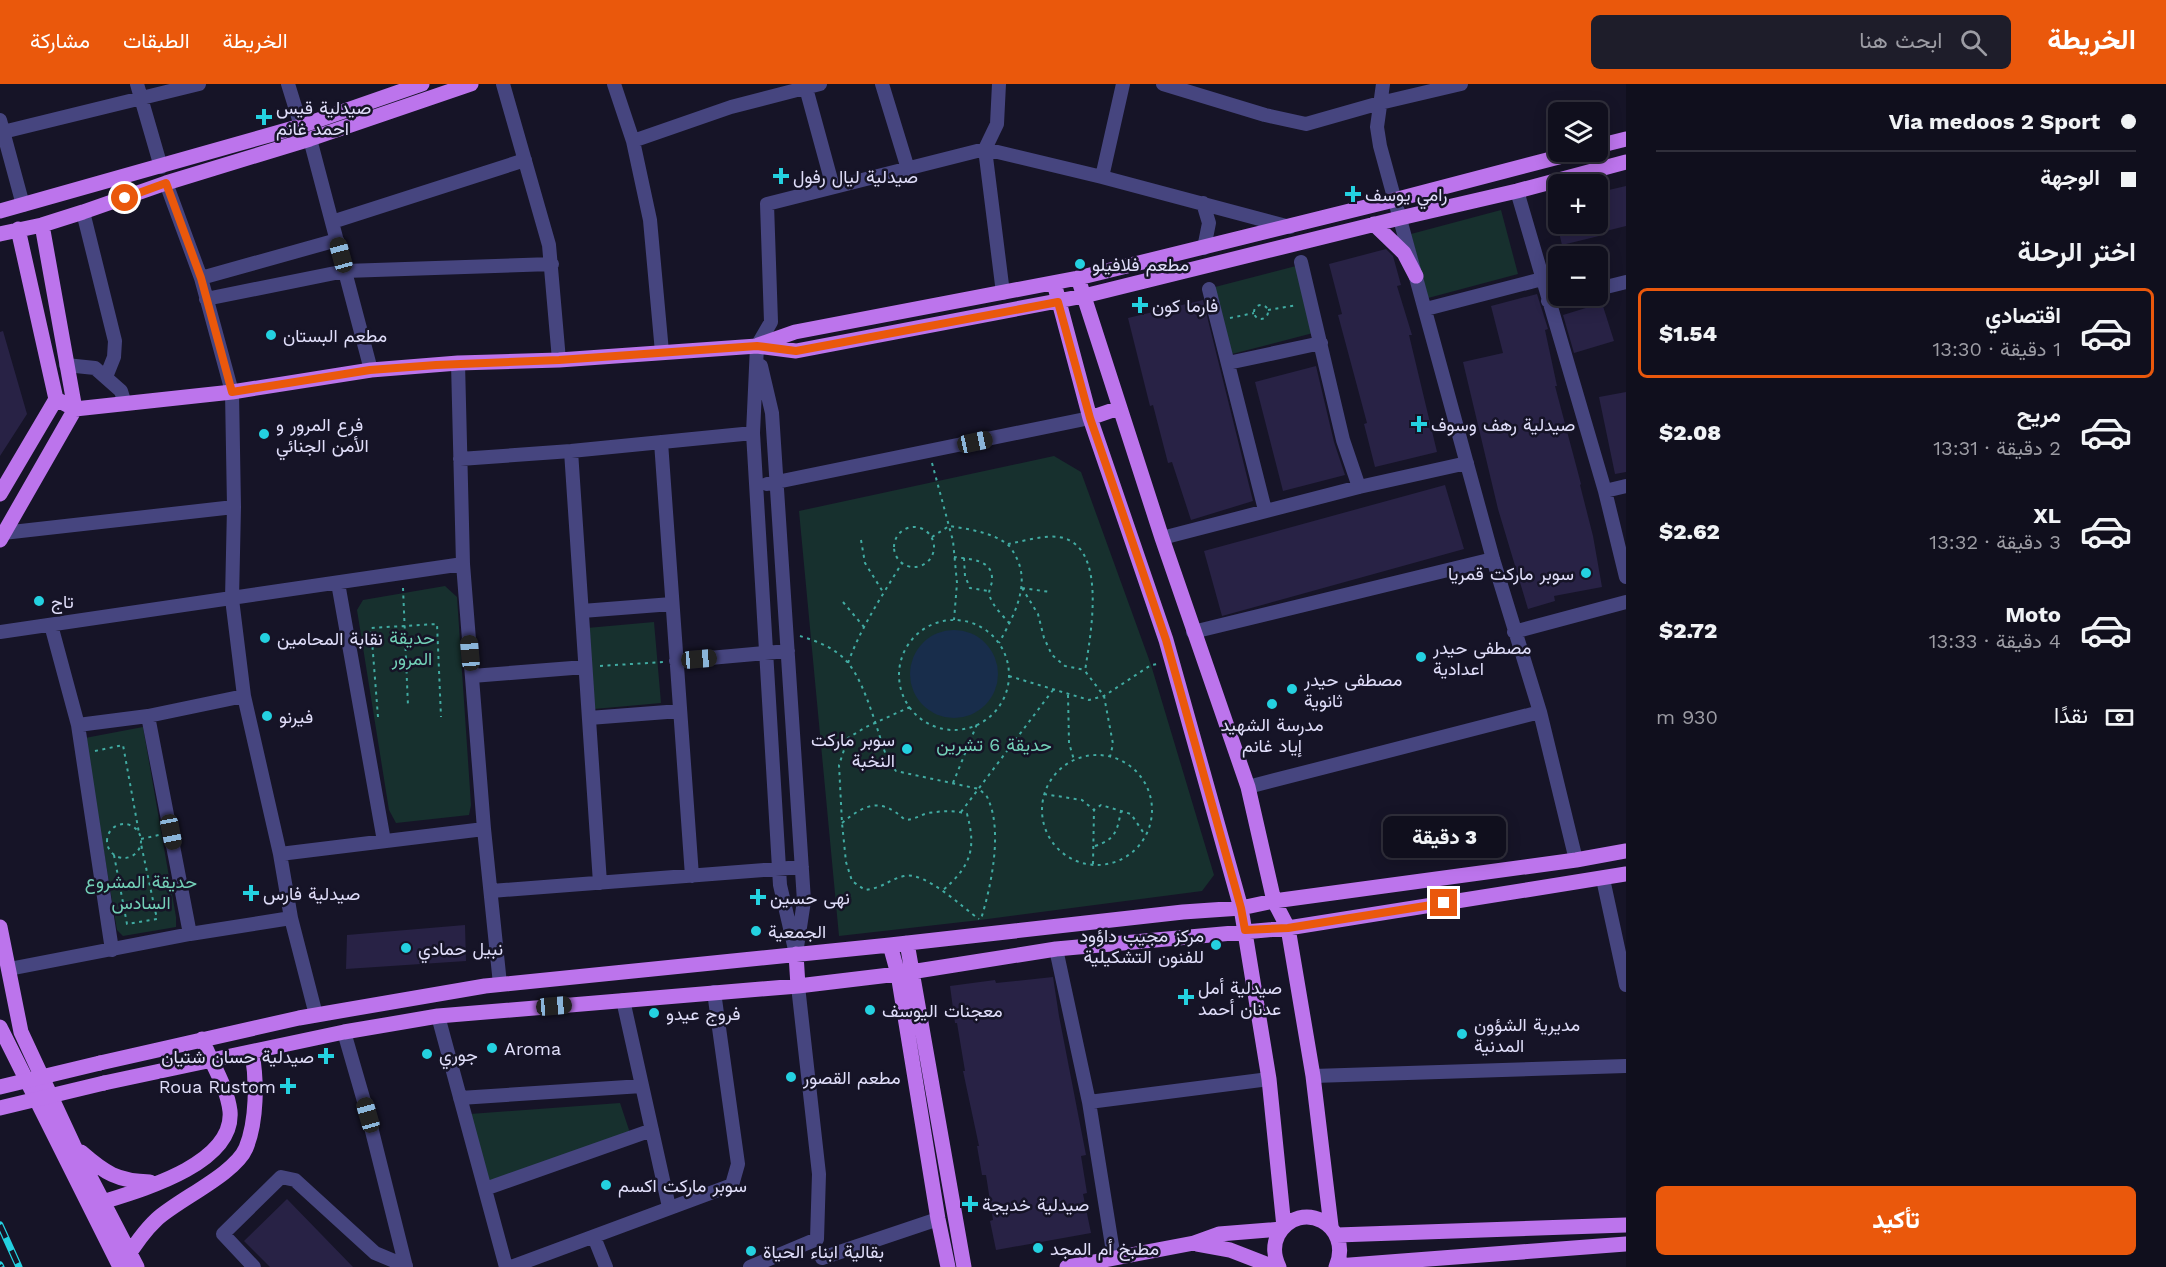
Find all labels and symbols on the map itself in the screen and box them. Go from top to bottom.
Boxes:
place label: صيدلية قيس احمد غانم [276,97,371,141]
marker: صيدلية قيس احمد غانم [257,110,271,124]
place label: صيدلية ليال رفول [793,166,918,188]
marker: صيدلية ليال رفول [774,169,788,183]
route start [111,184,138,211]
place label: رامي يوسف [1365,184,1447,210]
marker: رامي يوسف [1346,187,1360,201]
car [328,235,354,275]
place label: مطعم فلافيلو [1092,254,1189,277]
marker: مطعم فلافيلو [1073,257,1087,271]
place label: فارما كون [1152,295,1218,317]
marker: فارما كون [1133,298,1147,312]
place label: مطعم البستان [283,325,387,348]
marker: مطعم البستان [264,328,278,342]
place label: فرع المرور و الأمن الجنائي [276,414,369,461]
place label: صيدلية رهف وسوف [1431,414,1575,436]
marker: صيدلية رهف وسوف [1412,417,1426,431]
marker: فرع المرور و الأمن الجنائي [257,427,271,441]
car [956,429,994,455]
place label: سوبر ماركت قمريا [1448,563,1574,585]
marker: سوبر ماركت قمريا [1579,566,1593,580]
place label: تاج [51,591,74,614]
marker: تاج [32,594,46,608]
park label: حديقة المرور [389,627,435,670]
place label: نقابة المحامين [277,628,383,650]
marker: نقابة المحامين [258,631,272,645]
car [459,634,481,672]
place label: مصطفى حيدر اعدادية [1432,637,1531,679]
car [680,648,718,670]
marker: مصطفى حيدر اعدادية [1414,650,1428,664]
place label: مصطفى حيدر ثانوية [1303,669,1402,712]
marker: مصطفى حيدر ثانوية [1285,682,1299,696]
marker: مدرسة الشهيد إياد غانم [1265,697,1279,711]
place label: فيرنو [279,706,313,728]
marker: فيرنو [260,709,274,723]
place label: مدرسة الشهيد إياد غانم [1220,714,1324,758]
place label: سوبر ماركت النخبة [811,729,895,771]
park label: حديقة 6 تشرين [936,734,1052,756]
marker: سوبر ماركت النخبة [900,742,914,756]
car [159,813,183,851]
callout: 3 دقيقة [1382,816,1506,858]
park label: حديقة المشروع السادس [85,871,197,914]
place label: صيدلية فارس [263,883,360,905]
marker: صيدلية فارس [244,886,258,900]
place label: نهى حسين [770,887,850,909]
route end [1430,889,1457,916]
marker: نهى حسين [751,890,765,904]
place label: الجمعية [768,921,826,942]
marker: الجمعية [749,924,763,938]
place label: مركز مجيب داؤود للفنون التشكيلية [1079,925,1204,968]
place label: نبيل حمادي [418,938,503,964]
marker: مركز مجيب داؤود للفنون التشكيلية [1209,938,1223,952]
marker: نبيل حمادي [399,941,413,955]
place label: صيدلية أمل عدنان أحمد [1198,977,1282,1019]
marker: صيدلية أمل عدنان أحمد [1179,990,1193,1004]
car [535,995,573,1017]
place label: معجنات اليوسف [882,1000,1003,1022]
place label: فروج عيدو [666,1003,741,1026]
marker: معجنات اليوسف [863,1003,877,1017]
marker: فروج عيدو [647,1006,661,1020]
place label: مديرية الشؤون المدنية [1474,1014,1580,1056]
marker: مديرية الشؤون المدنية [1455,1027,1469,1041]
place label: Aroma [504,1038,561,1059]
marker: Aroma [485,1041,499,1055]
place label: جوري [439,1044,478,1070]
place label: صيدلية حسان شتيان [161,1046,314,1067]
marker: جوري [420,1047,434,1061]
marker: صيدلية حسان شتيان [319,1049,333,1063]
place label: مطعم القصور [802,1067,901,1090]
marker: مطعم القصور [784,1070,798,1084]
place label: Roua Rustom [159,1076,276,1097]
marker: Roua Rustom [281,1079,295,1093]
car [354,1095,382,1135]
place label: سوبر ماركت اكسم [618,1175,747,1198]
marker: سوبر ماركت اكسم [599,1178,613,1192]
place label: صيدلية خديجة [982,1194,1089,1215]
marker: صيدلية خديجة [963,1197,977,1211]
place label: مطبخ أم المجد [1050,1238,1159,1261]
place label: بقالية ابناء الحياة [763,1241,884,1262]
marker: مطبخ أم المجد [1031,1241,1045,1255]
marker: بقالية ابناء الحياة [744,1244,758,1258]

